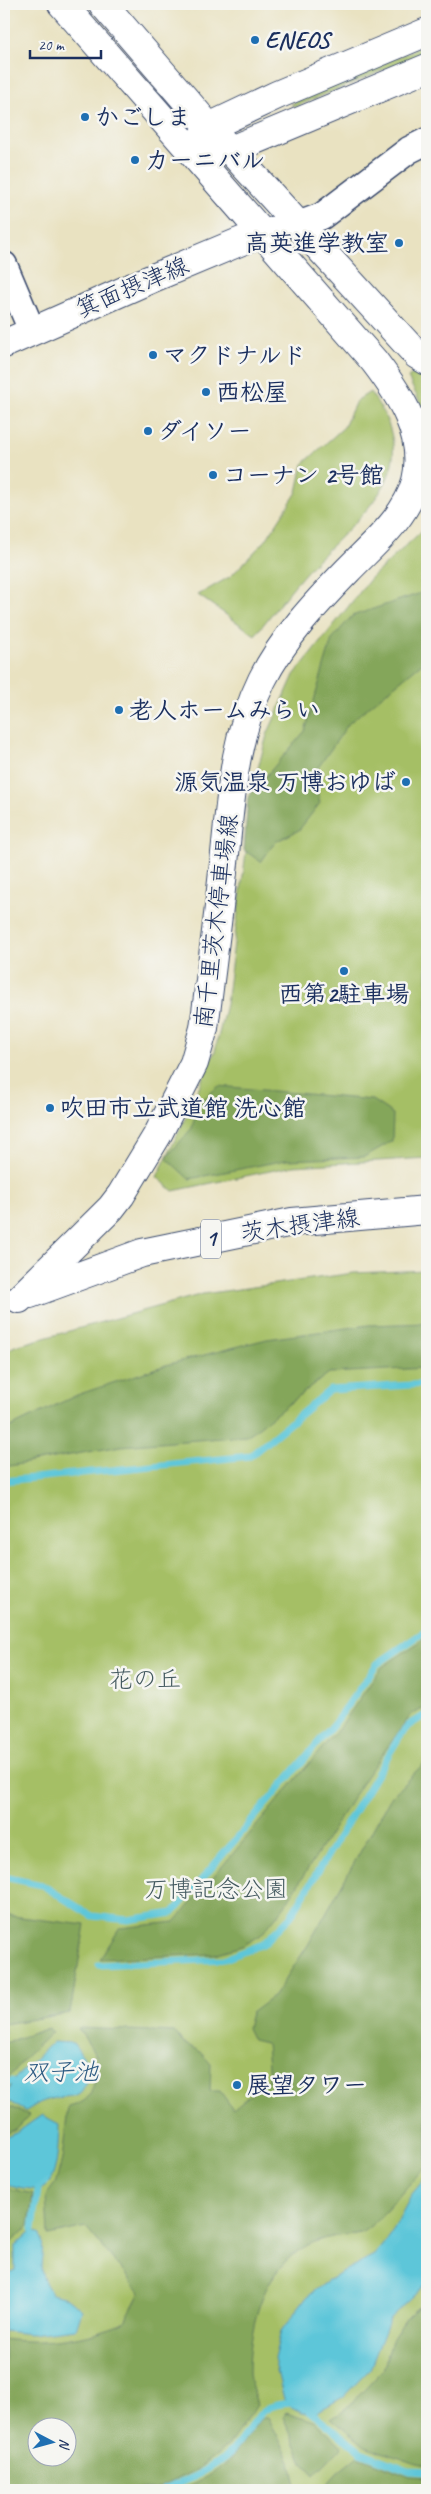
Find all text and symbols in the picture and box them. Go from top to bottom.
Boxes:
place label: ENEOS [265,25,333,55]
scale bar [30,28,101,60]
marker: ENEOS [249,34,261,46]
text: 20 m [38,36,65,55]
place label: かごしま [95,102,191,132]
marker: かごしま [79,111,91,123]
place label: カーニバル [145,145,265,175]
marker: カーニバル [129,154,141,166]
place label: 高英進学教室 [245,228,389,258]
marker: 高英進学教室 [393,237,405,249]
street label: 箕面摂津線 [71,250,193,324]
place label: マクドナルド [163,340,306,370]
marker: マクドナルド [147,349,159,361]
place label: 西松屋 [216,377,288,407]
marker: 西松屋 [200,386,212,398]
place label: ダイソー [158,416,252,446]
marker: ダイソー [142,425,154,437]
place label: コーナン 2号館 [223,460,384,490]
marker: コーナン 2号館 [207,469,219,481]
place label: 老人ホームみらい [129,695,320,725]
marker: 老人ホームみらい [113,704,125,716]
place label: 源気温泉 万博おゆば [174,767,396,797]
marker: 源気温泉 万博おゆば [400,776,412,788]
street label: 南千里茨木停車場線 [188,812,244,1030]
marker: 西第2駐車場 [338,965,350,977]
place label: 西第2駐車場 [279,979,409,1009]
place label: 吹田市立武道館 洗心館 [60,1093,306,1123]
marker: 吹田市立武道館 洗心館 [44,1102,56,1114]
street label: 茨木摂津線 [238,1202,362,1248]
road number: 1 [201,1220,221,1258]
park label: 花の丘 [109,1664,181,1694]
park label: 万博記念公園 [144,1874,288,1904]
water label: 双子池 [23,2056,99,2088]
place label: 展望タワー [247,2070,367,2100]
marker: 展望タワー [231,2079,243,2091]
north arrow [28,2416,78,2466]
text: N [55,2438,73,2451]

